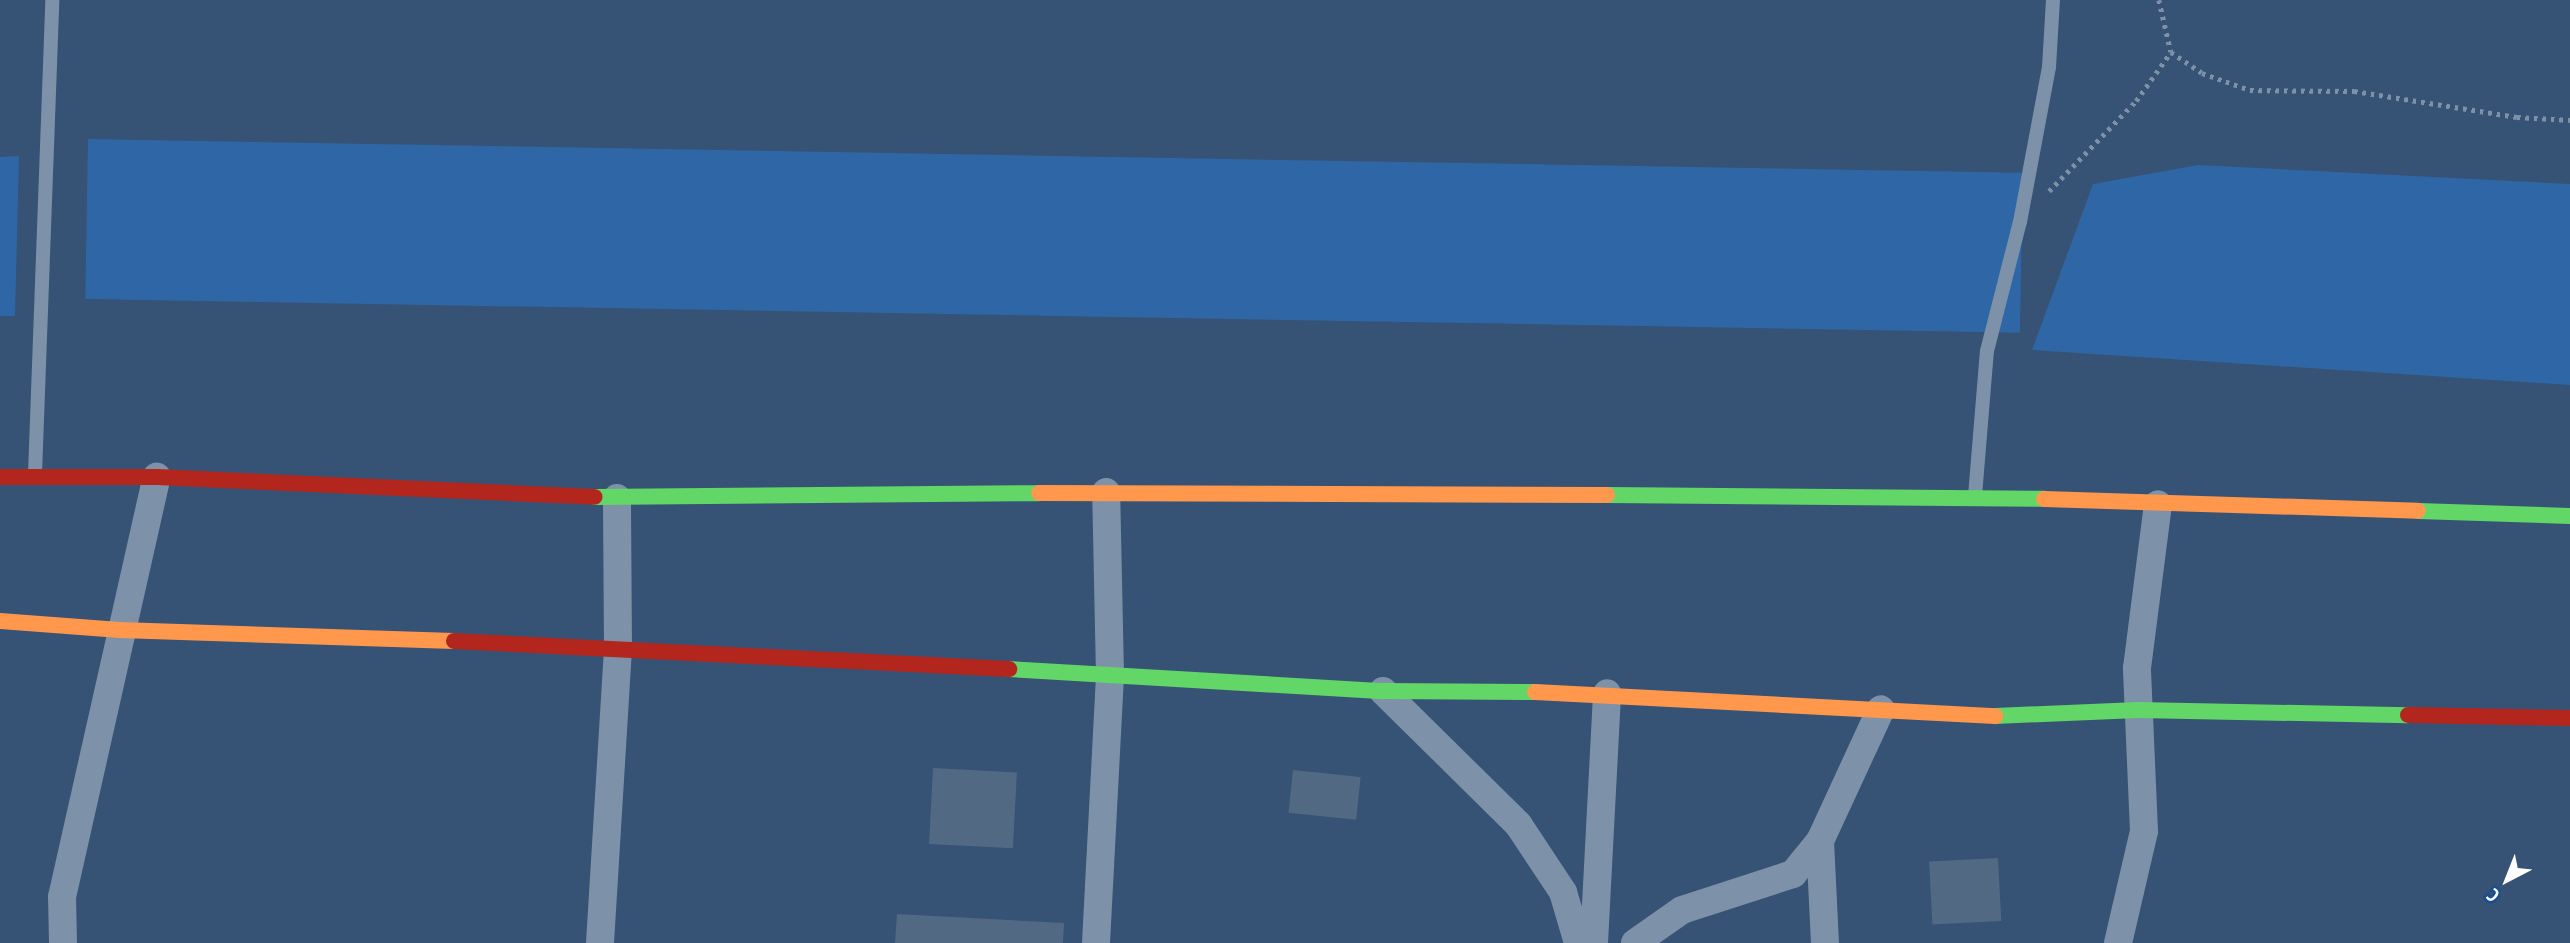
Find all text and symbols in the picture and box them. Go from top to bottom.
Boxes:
north arrow [2472,845,2542,915]
text: С [2482,884,2504,907]

